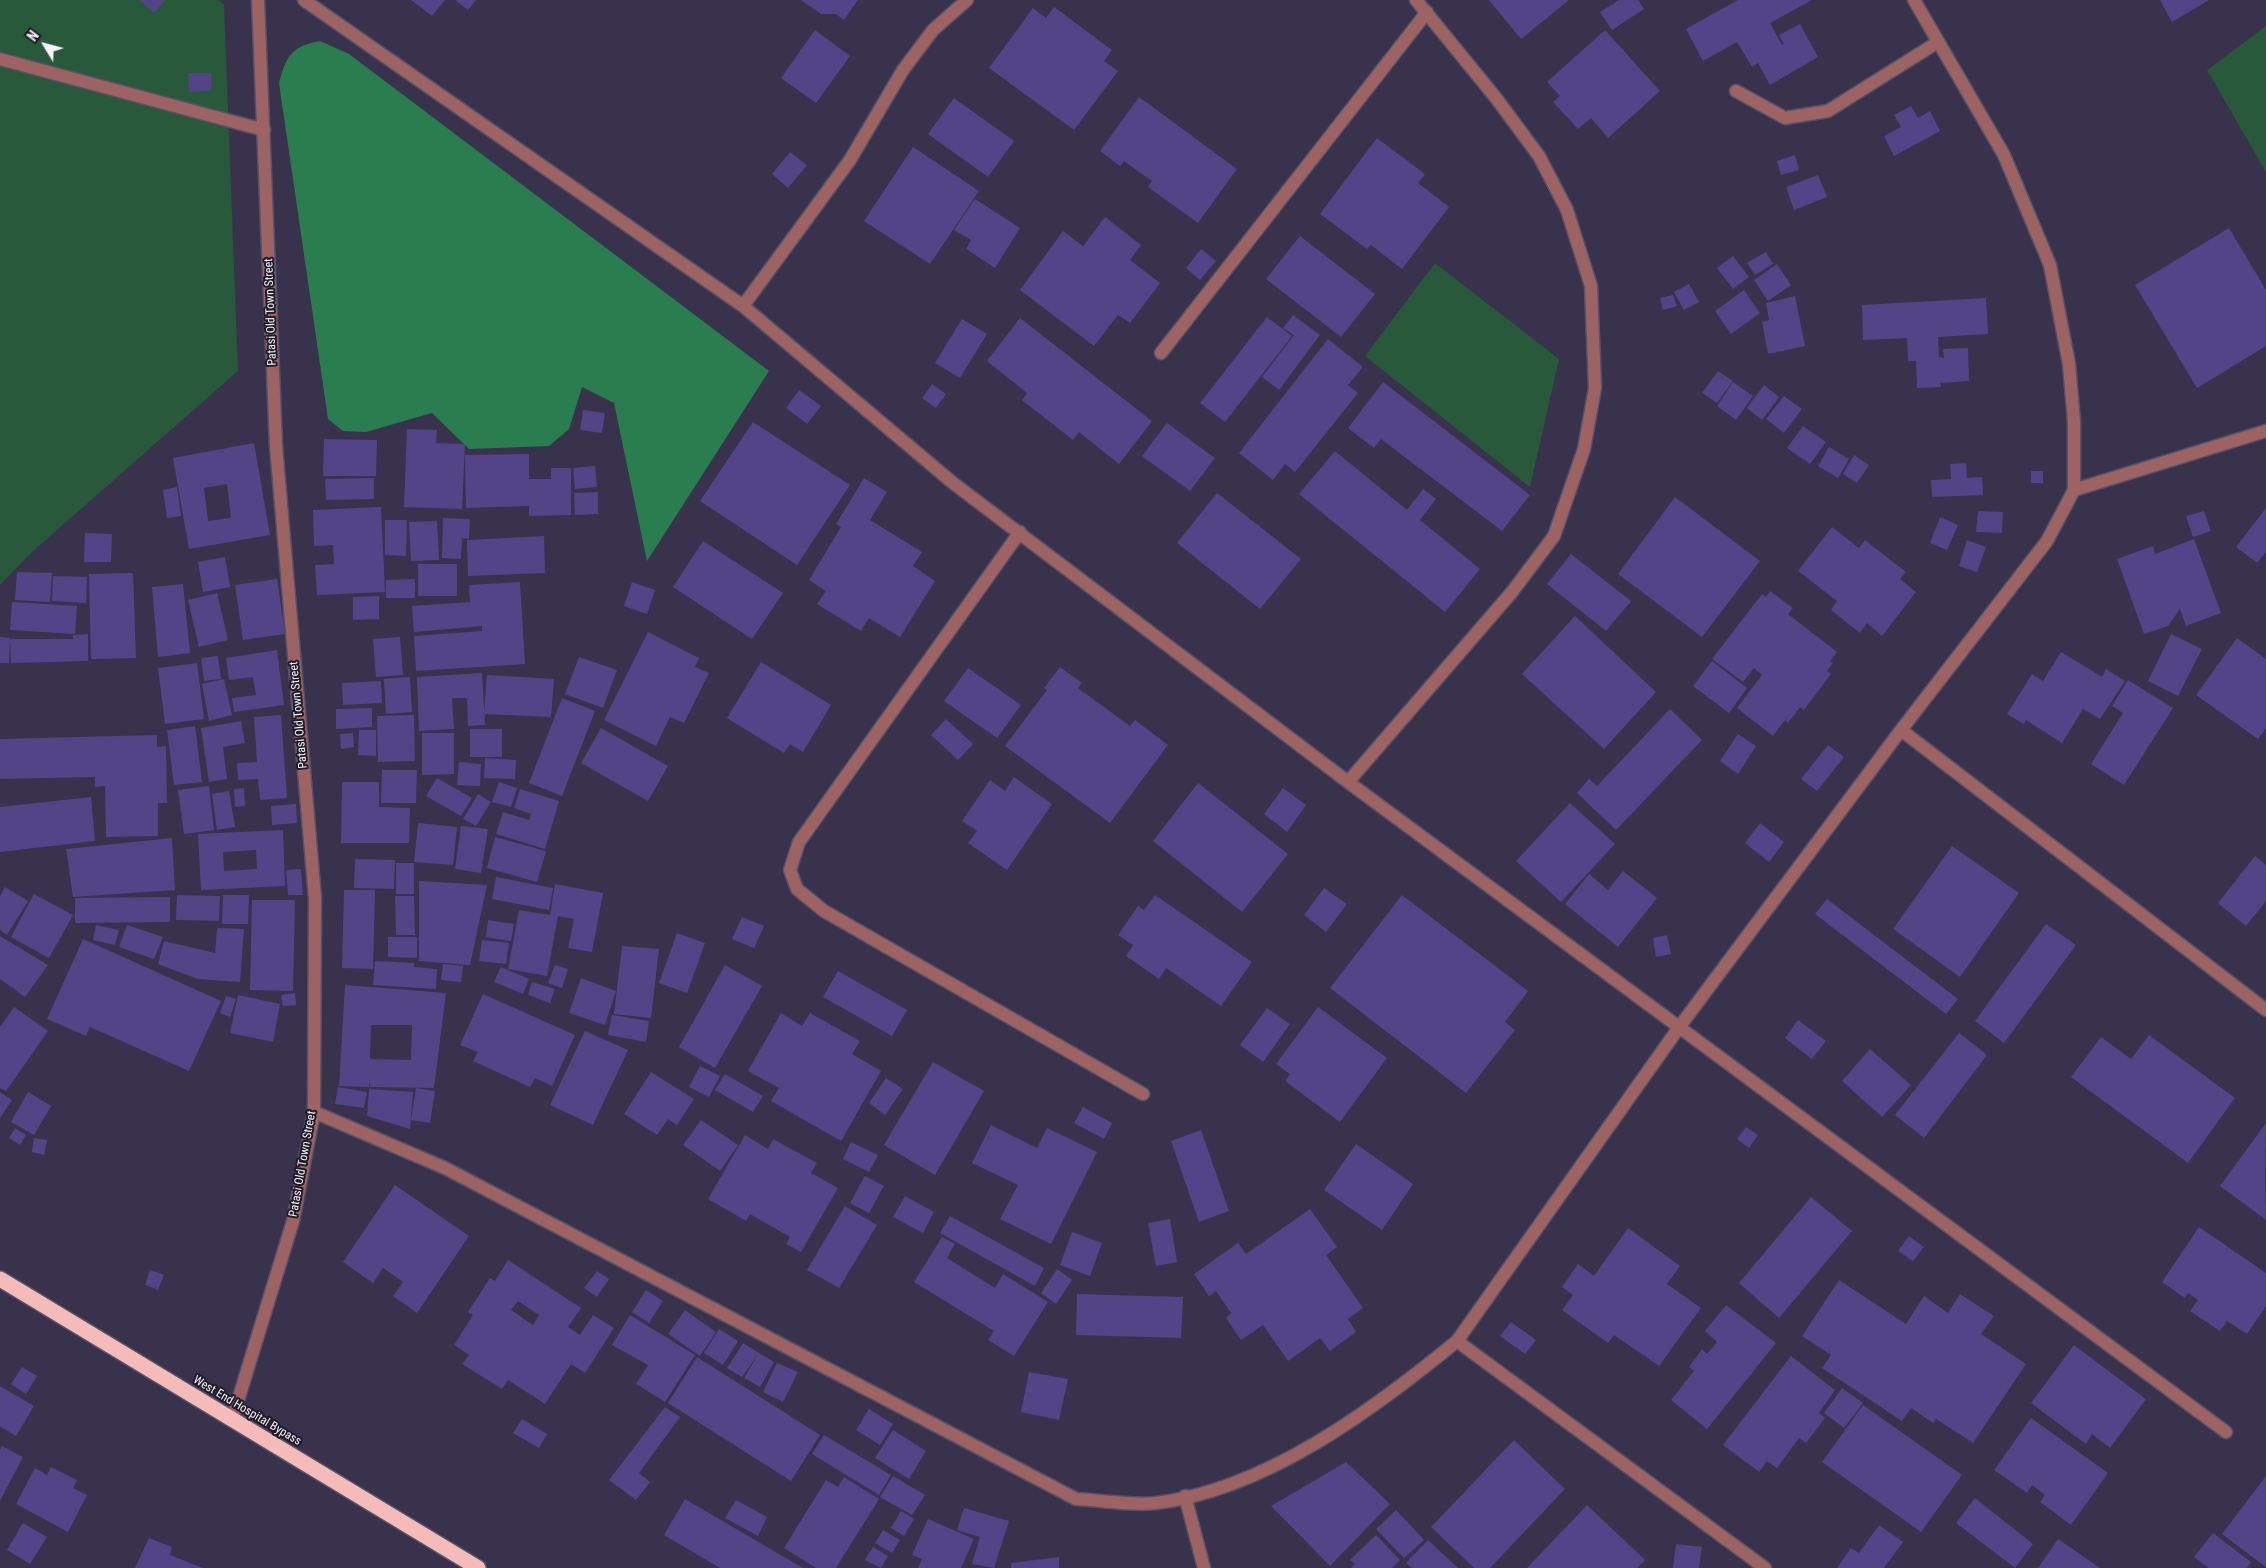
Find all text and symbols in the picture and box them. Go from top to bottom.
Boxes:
north arrow [20,20,70,70]
text: N [24,28,42,44]
street label: Patasi Old Town Street [262,258,280,366]
street label: Patasi Old Town Street [287,661,311,769]
street label: Patasi Old Town Street [287,1110,319,1218]
street label: West End Hospital Bypass [190,1373,304,1449]

